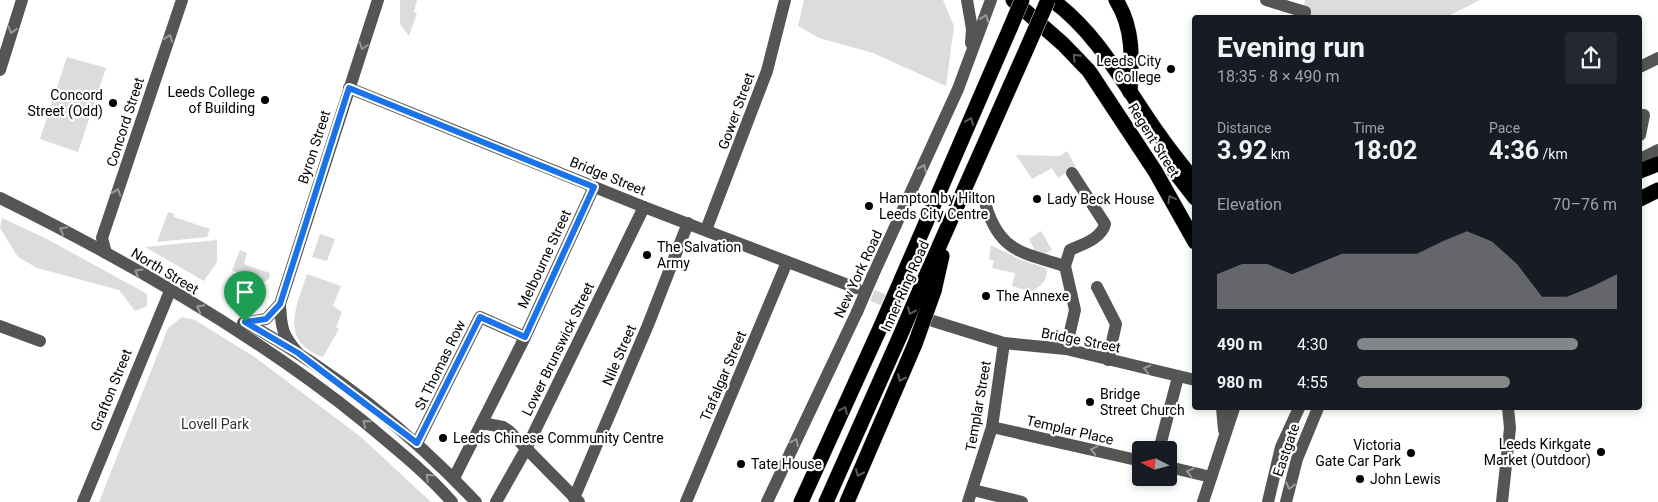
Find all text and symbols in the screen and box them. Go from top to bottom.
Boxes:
one-way arrow [979,14,989,22]
one-way arrow [8,25,18,33]
text: Evening run [1217,31,1365,64]
button: share [1565,32,1617,84]
one-way arrow [163,34,173,42]
one-way arrow [358,42,368,50]
place label: Leeds City College [1096,53,1161,85]
one-way arrow [1072,54,1081,63]
marker: Leeds City College [1165,63,1177,75]
text: 18:35 · 8 × 490 m [1217,67,1339,86]
street label: Gower Street [715,70,757,152]
street label: Concord Street [103,75,147,169]
place label: Leeds College of Building [167,84,255,116]
place label: Concord Street (Odd) [28,87,103,120]
marker: Leeds College of Building [259,94,271,106]
marker: Concord Street (Odd) [107,97,119,109]
street label: Regent Street [1125,100,1183,180]
street label: Byron Street [295,108,333,186]
one-way arrow [963,117,974,126]
text: Distance [1217,120,1272,136]
text: Time [1353,120,1384,136]
text: Pace [1489,120,1520,136]
text: 3.92 [1217,136,1267,165]
text: 18:02 [1353,136,1417,165]
text: 4:36 [1489,136,1539,165]
text: km [1267,146,1290,162]
text: /km [1539,146,1568,162]
street label: Bridge Street [568,154,649,199]
one-way arrow [916,164,927,173]
one-way arrow [111,188,121,196]
place label: Hampton by Hilton Leeds City Centre [879,190,995,222]
place label: Lady Beck House [1047,191,1155,207]
marker: Lady Beck House [1031,193,1043,205]
text: Elevation [1217,195,1282,214]
text: 70–76 m [1553,195,1617,214]
one-way arrow [1168,196,1178,205]
marker: Hampton by Hilton Leeds City Centre [863,200,875,212]
street label: Melbourne Street [514,207,574,311]
one-way arrow [59,226,68,236]
street label: New York Road [831,228,885,320]
street label: Inner Ring Road [878,238,932,334]
place label: The Salvation Army [657,239,741,271]
street label: North Street [128,245,202,298]
marker: The Salvation Army [641,249,653,261]
one-way arrow [134,268,143,278]
pin [224,271,266,322]
icon: arrive [231,278,259,306]
street label: Lower Brunswick Street [519,279,598,418]
place label: The Annexe [996,288,1069,304]
marker: The Annexe [980,290,992,302]
one-way arrow [197,305,206,315]
one-way arrow [906,306,917,315]
street label: St Thomas Row [411,317,469,412]
street label: Nile Street [599,322,639,388]
street label: Bridge Street [1040,324,1122,356]
street label: Trafalgar Street [697,328,749,424]
text: 490 m [1217,335,1262,354]
text: 4:30 [1297,335,1328,354]
street label: Grafton Street [87,346,135,433]
street label: Templar Street [962,359,994,452]
one-way arrow [1143,364,1152,375]
one-way arrow [896,373,907,382]
text: 980 m [1217,373,1262,392]
text: 4:55 [1297,373,1328,392]
place label: Bridge Street Church [1100,386,1185,418]
marker: Bridge Street Church [1084,396,1096,408]
one-way arrow [837,406,848,415]
street label: Templar Place [1025,412,1115,448]
park label: Lovell Park [181,416,250,432]
one-way arrow [362,420,371,429]
street label: Eastgate [1270,421,1302,479]
place label: Leeds Chinese Community Centre [453,430,664,446]
marker: Leeds Chinese Community Centre [437,432,449,444]
place label: Leeds Kirkgate Market (Outdoor) [1484,436,1591,469]
place label: Victoria Gate Car Park [1315,437,1402,469]
one-way arrow [789,438,800,447]
north arrow [1132,441,1178,486]
map controls [1132,441,1177,486]
one-way arrow [1089,445,1098,456]
marker: Leeds Kirkgate Market (Outdoor) [1595,446,1607,458]
marker: Victoria Gate Car Park [1405,447,1417,459]
place label: Tate House [751,456,822,472]
marker: Tate House [735,458,747,470]
one-way arrow [1185,467,1194,478]
one-way arrow [855,468,866,477]
place label: John Lewis [1370,471,1441,487]
marker: John Lewis [1354,473,1366,485]
one-way arrow [425,474,434,483]
one-way arrow [1285,482,1296,491]

